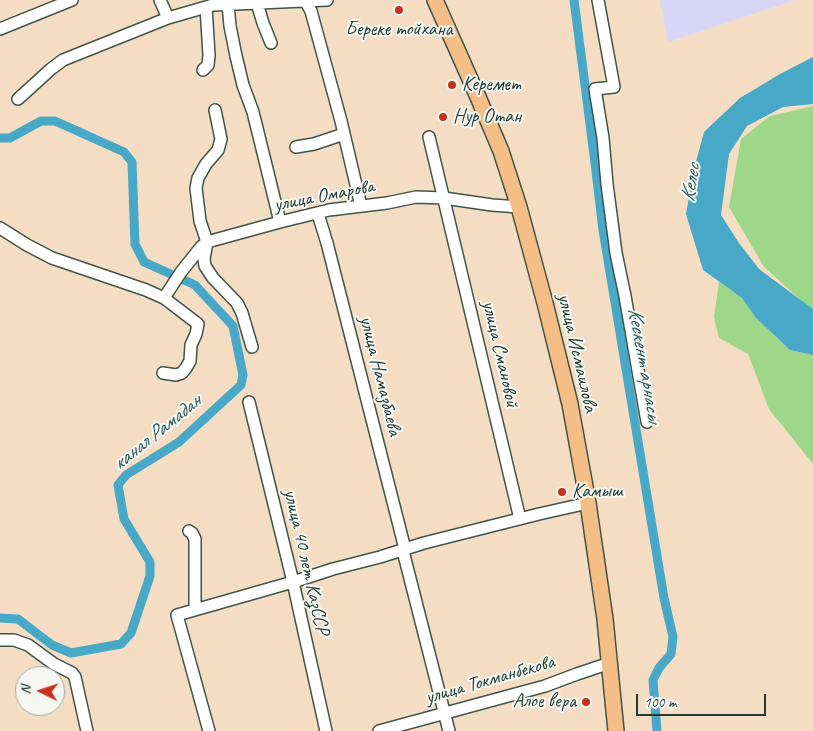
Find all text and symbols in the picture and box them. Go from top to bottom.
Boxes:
marker: Береке тойхана [393,4,405,16]
place label: Береке тойхана [346,18,452,42]
place label: Керемет [462,73,521,97]
marker: Керемет [446,79,458,91]
place label: Нур Отан [453,105,521,129]
marker: Нур Отан [437,111,449,123]
water label: Келес [676,162,706,204]
street label: улица Омарова [272,175,376,217]
street label: улица Исмаилова [552,291,602,415]
street label: улица Смановой [476,298,524,410]
water label: Кескент арнасы [622,306,666,424]
street label: улица Намазбаева [354,314,406,438]
water label: канал Рамадан [107,390,207,476]
place label: Камыш [572,480,623,504]
marker: Камыш [556,486,568,498]
street label: улица 40 лет КазССР [278,487,334,637]
street label: улица Токманбекова [423,650,557,710]
north arrow [15,666,65,716]
scale bar [638,684,768,716]
text: N [17,685,34,695]
place label: Алое вера [513,690,576,714]
text: 100 m [644,693,676,712]
marker: Алое вера [580,696,592,708]

